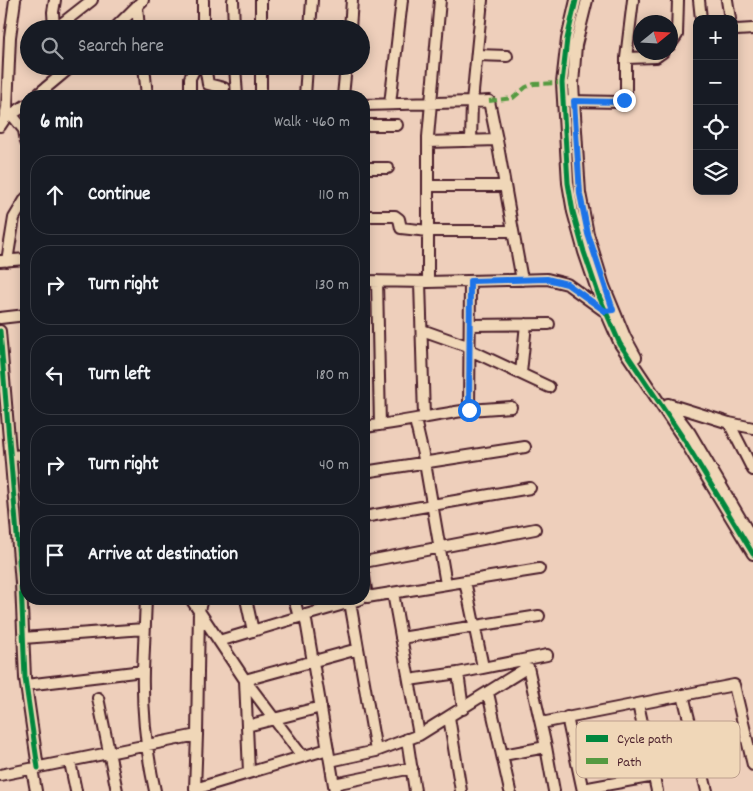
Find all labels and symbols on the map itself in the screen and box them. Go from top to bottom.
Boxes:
north arrow [633,15,678,60]
route end [613,89,636,112]
route start [458,399,481,422]
legend [576,721,740,778]
text: Cycle path [617,730,673,750]
text: Path [617,753,642,773]

